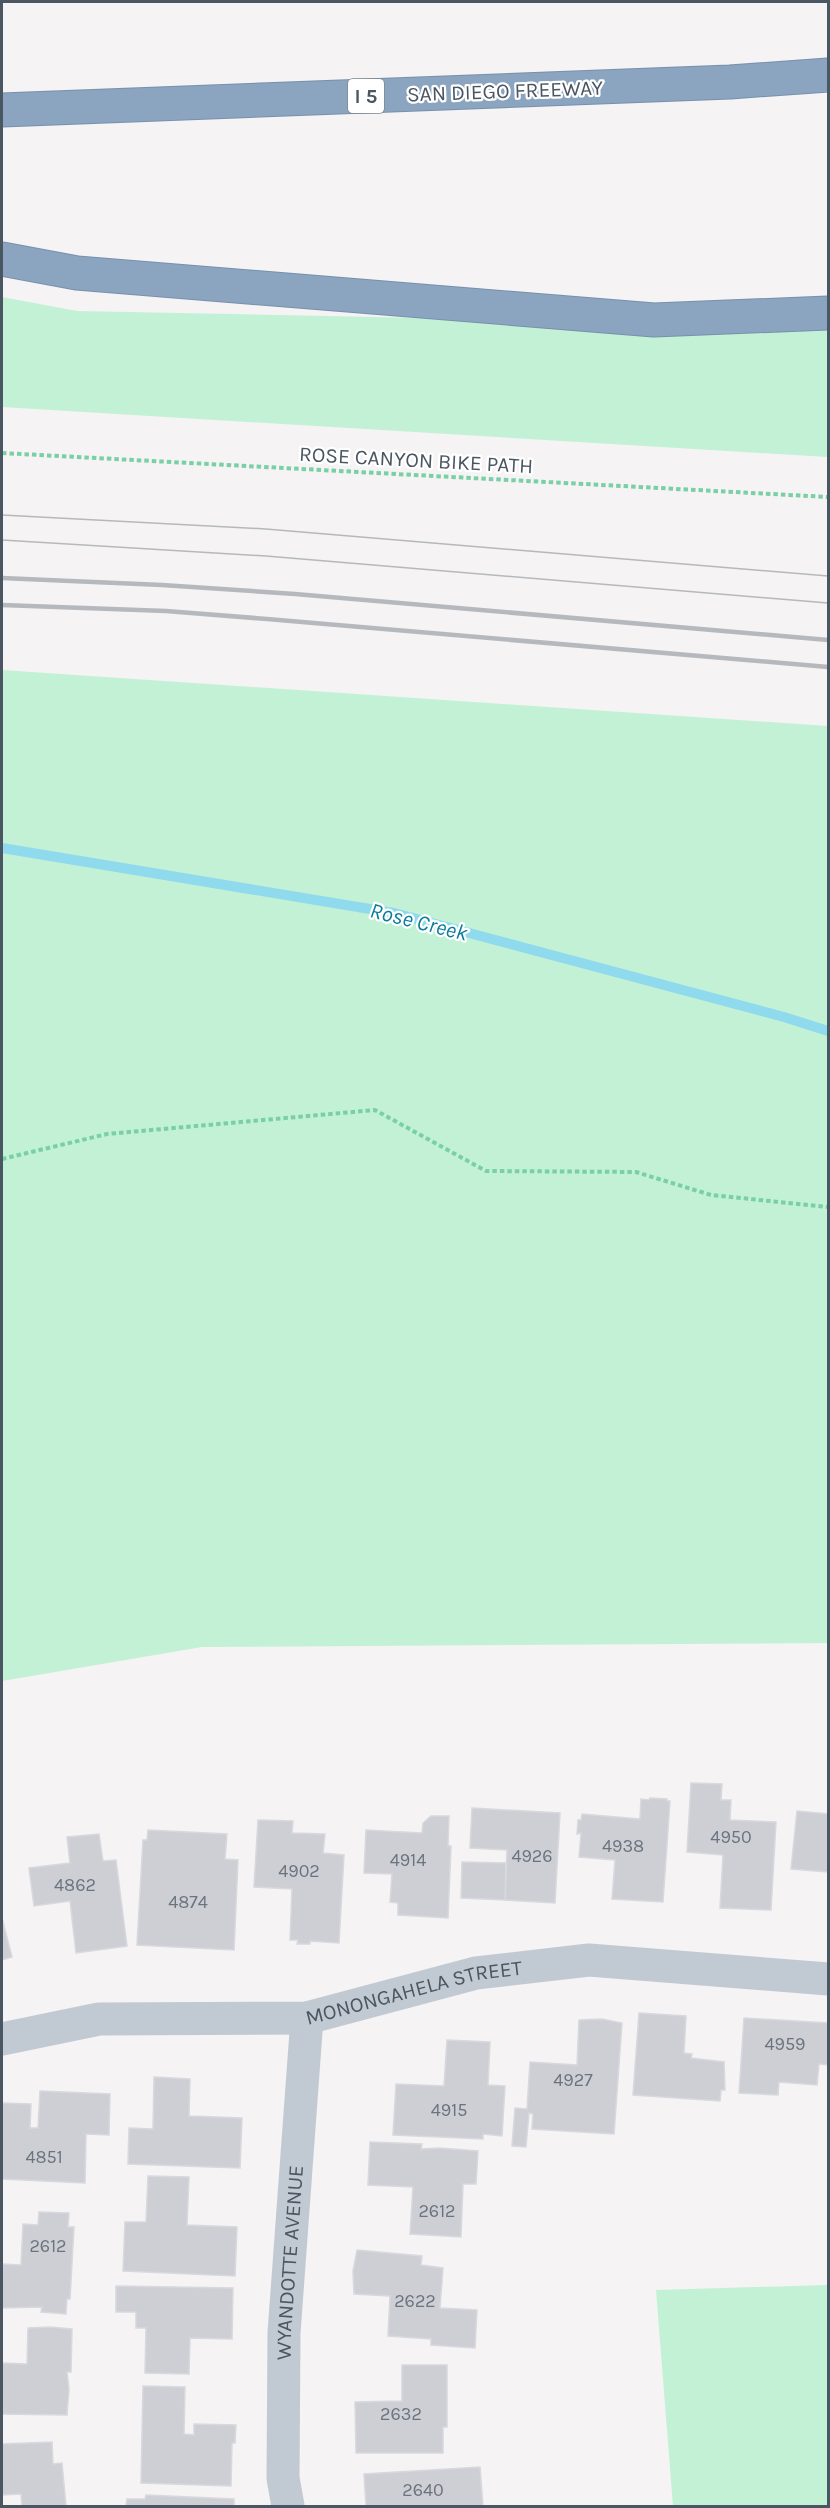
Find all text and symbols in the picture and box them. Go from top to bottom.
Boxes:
street label: SAN DIEGO FREEWAY [406,76,604,106]
road number: I 5 [348,79,384,113]
street label: ROSE CANYON BIKE PATH [298,442,534,478]
water label: Rose Creek [367,897,471,947]
house number: 4950 [710,1826,752,1848]
house number: 4938 [602,1835,644,1857]
house number: 4926 [511,1845,553,1867]
house number: 4914 [390,1849,426,1871]
house number: 4902 [278,1860,320,1882]
house number: 4862 [54,1874,96,1896]
house number: 4874 [168,1891,208,1913]
street label: MONONGAHELA STREET [303,1956,524,2030]
house number: 4959 [764,2033,806,2055]
house number: 4927 [553,2069,593,2091]
house number: 4915 [431,2099,467,2121]
house number: 4851 [25,2146,63,2168]
street label: WYANDOTTE AVENUE [272,2164,308,2360]
house number: 2612 [418,2200,456,2222]
house number: 2612 [29,2235,67,2257]
house number: 2622 [394,2290,436,2312]
house number: 2632 [380,2403,422,2425]
house number: 2640 [402,2479,444,2501]

